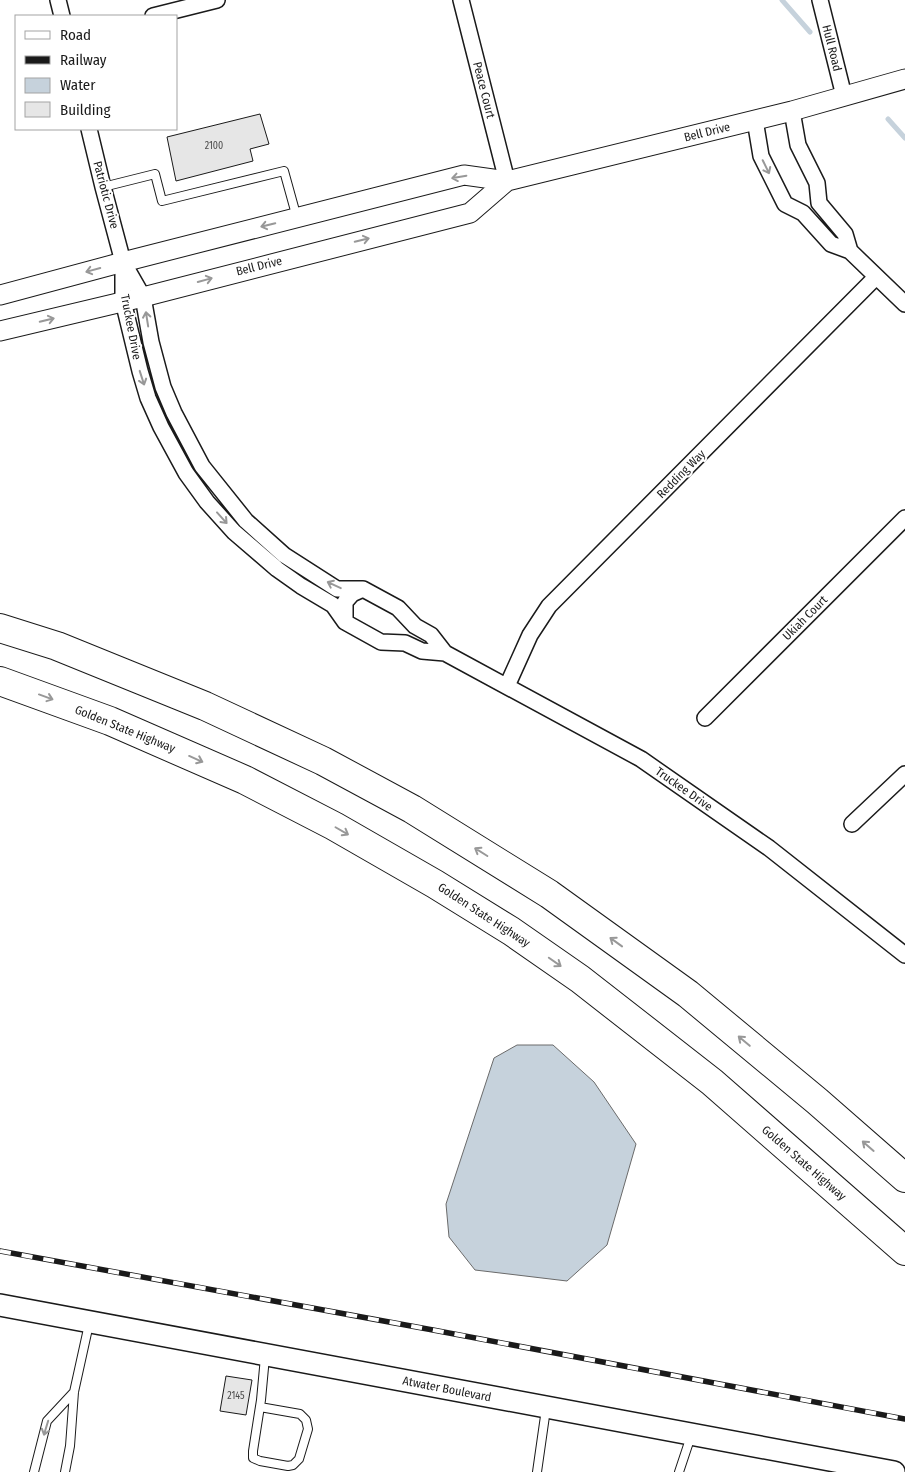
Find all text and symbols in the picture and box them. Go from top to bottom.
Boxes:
legend [15,15,178,130]
street label: Hull Road [819,23,845,73]
text: Road [60,26,91,44]
text: Railway [60,51,107,69]
street label: Peace Court [470,60,498,120]
text: Water [60,76,96,94]
text: Building [60,101,111,119]
street label: Bell Drive [682,120,732,144]
house number: 2100 [205,140,223,152]
one-way arrow [762,159,772,174]
street label: Patriotic Drive [90,160,122,230]
one-way arrow [452,173,468,183]
one-way arrow [260,221,276,230]
one-way arrow [354,235,370,244]
street label: Bell Drive [234,254,284,278]
one-way arrow [86,266,102,275]
one-way arrow [197,275,213,285]
street label: Truckee Drive [118,293,144,361]
one-way arrow [142,312,152,328]
one-way arrow [39,315,55,324]
one-way arrow [138,370,147,385]
street label: Redding Way [654,446,709,501]
one-way arrow [216,512,227,525]
one-way arrow [326,580,341,590]
street label: Ukiah Court [780,593,830,643]
one-way arrow [38,693,53,702]
street label: Golden State Highway [73,702,178,756]
one-way arrow [188,754,203,764]
street label: Truckee Drive [653,764,715,814]
one-way arrow [334,826,348,836]
one-way arrow [474,846,488,856]
street label: Golden State Highway [435,880,533,950]
one-way arrow [609,937,623,947]
one-way arrow [547,957,561,967]
one-way arrow [738,1036,751,1047]
street label: Golden State Highway [759,1123,849,1204]
one-way arrow [862,1140,875,1152]
street label: Atwater Boulevard [401,1374,493,1404]
house number: 2145 [227,1390,245,1402]
one-way arrow [40,1420,50,1436]

